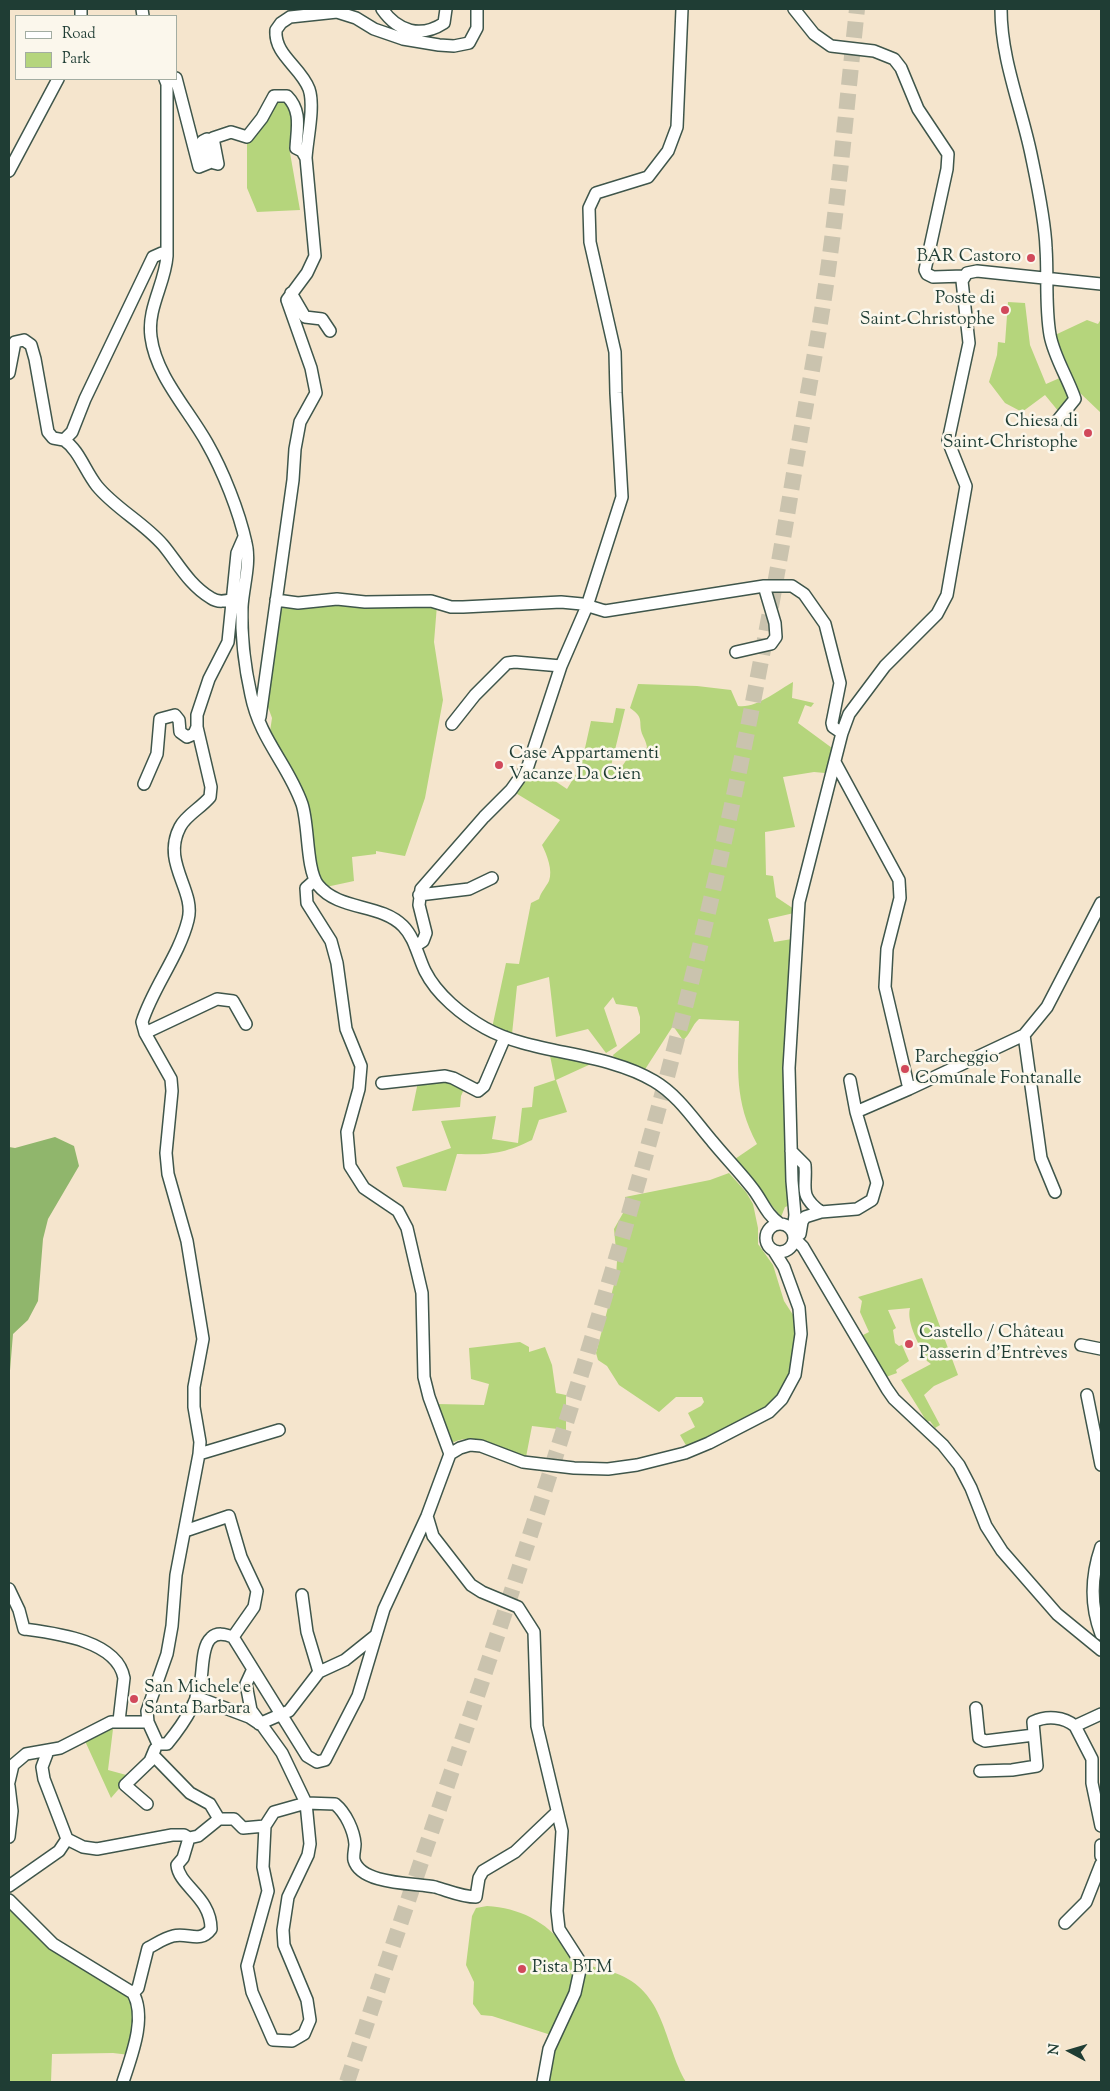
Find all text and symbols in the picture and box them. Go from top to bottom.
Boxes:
legend [15,15,178,80]
text: Road [62,24,96,45]
text: Park [62,49,91,70]
place label: BAR Castoro [917,247,1021,269]
marker: BAR Castoro [1025,252,1037,264]
place label: Poste di Saint-Christophe [860,289,995,332]
marker: Poste di Saint-Christophe [999,304,1011,316]
place label: Chiesa di Saint-Christophe [943,412,1078,454]
marker: Chiesa di Saint-Christophe [1082,427,1094,439]
place label: Case Appartamenti Vacanze Da Cien [509,744,659,786]
marker: Case Appartamenti Vacanze Da Cien [493,759,505,771]
place label: Parcheggio Comunale Fontanalle [915,1048,1082,1090]
marker: Parcheggio Comunale Fontanalle [899,1063,911,1075]
place label: Castello / Château Passerin d'Entrèves [919,1323,1068,1366]
marker: Castello / Château Passerin d'Entrèves [903,1338,915,1350]
place label: San Michele e Santa Barbara [144,1678,251,1720]
marker: San Michele e Santa Barbara [128,1693,140,1705]
place label: Pista BTM [532,1958,613,1980]
marker: Pista BTM [516,1963,528,1975]
north arrow [1045,2026,1095,2076]
text: N [1045,2043,1066,2056]

